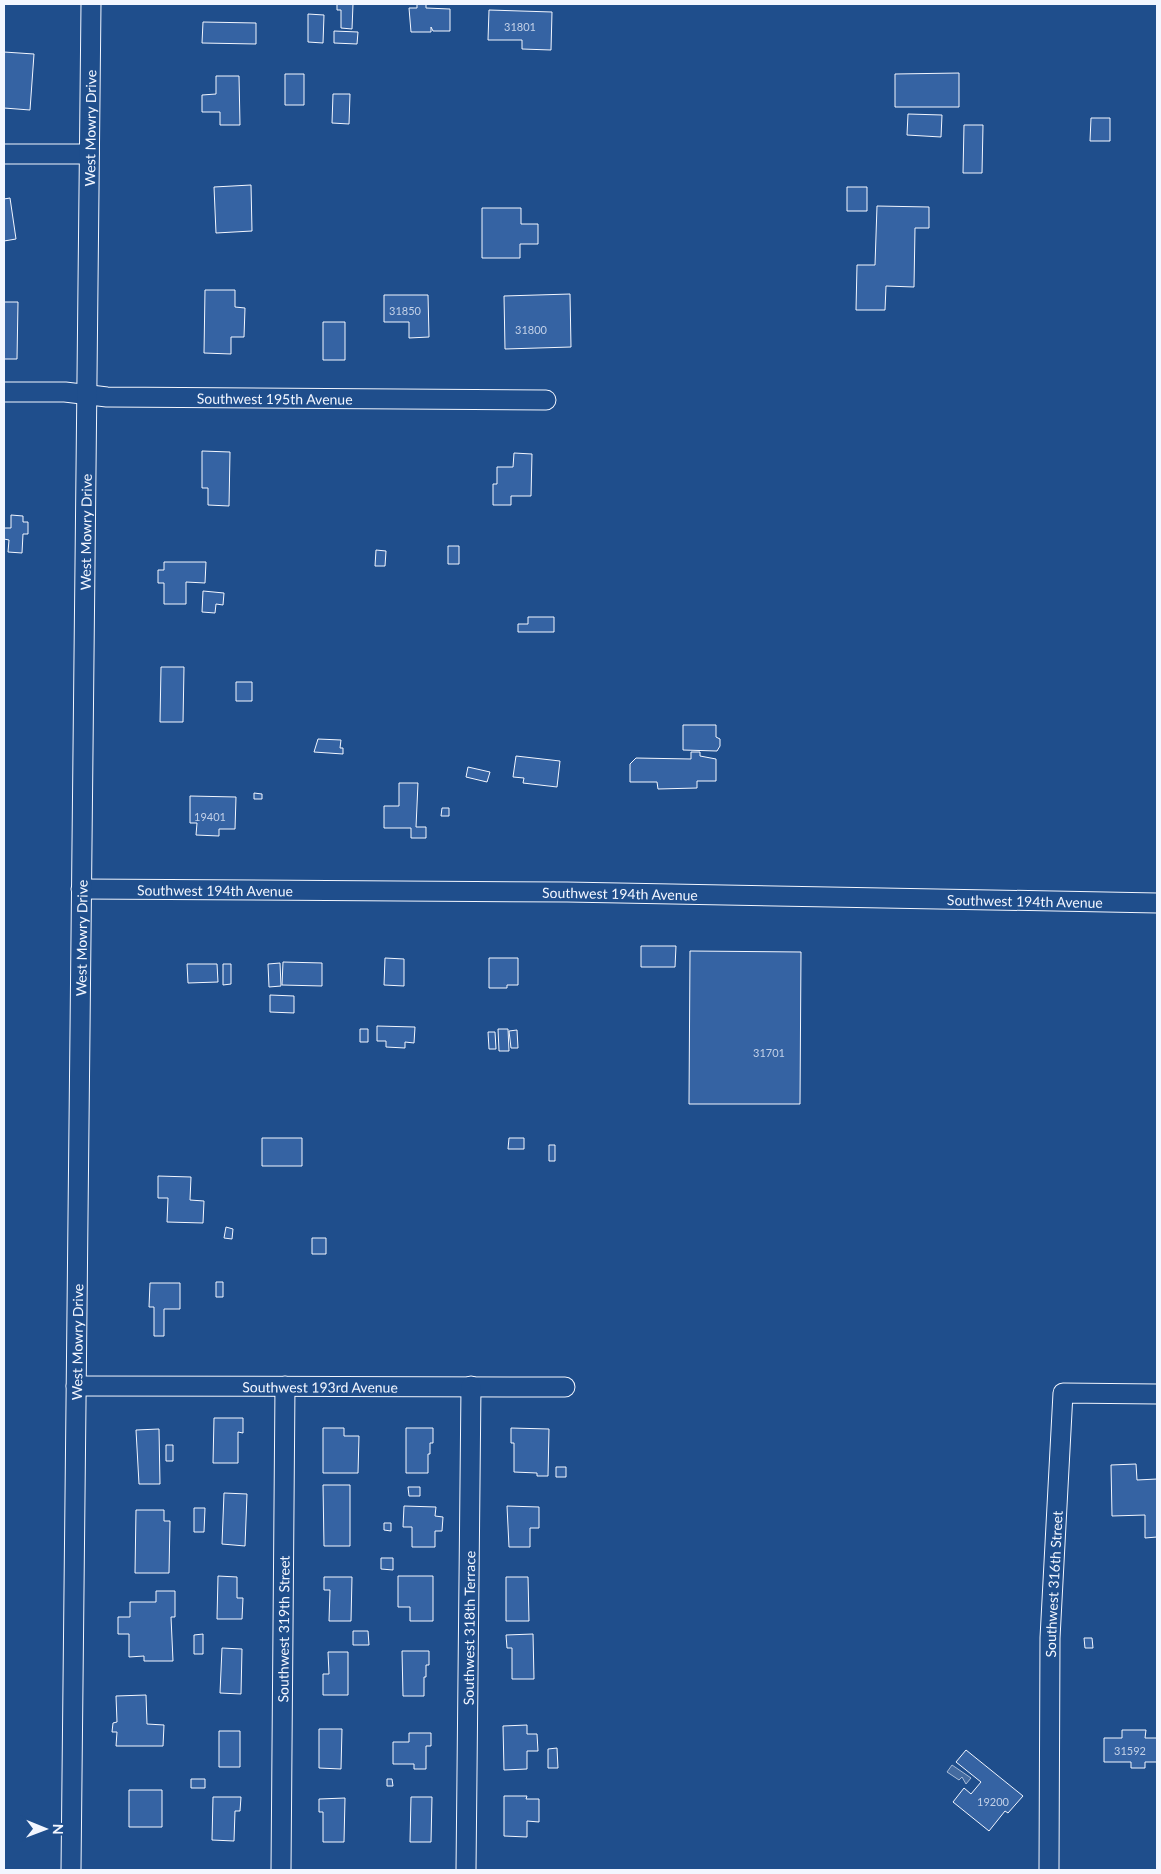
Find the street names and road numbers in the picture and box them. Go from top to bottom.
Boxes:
street label: West Mowry Drive [81,70,99,186]
street label: Southwest 195th Avenue [197,389,353,407]
street label: West Mowry Drive [76,474,94,590]
street label: West Mowry Drive [72,880,90,996]
street label: Southwest 194th Avenue [137,881,293,899]
street label: Southwest 194th Avenue [542,883,698,903]
street label: Southwest 194th Avenue [947,891,1103,910]
street label: West Mowry Drive [68,1284,86,1400]
street label: Southwest 193rd Avenue [242,1378,398,1395]
street label: Southwest 316th Street [1041,1510,1065,1657]
street label: Southwest 318th Terrace [459,1551,478,1705]
street label: Southwest 319th Street [274,1556,292,1703]

